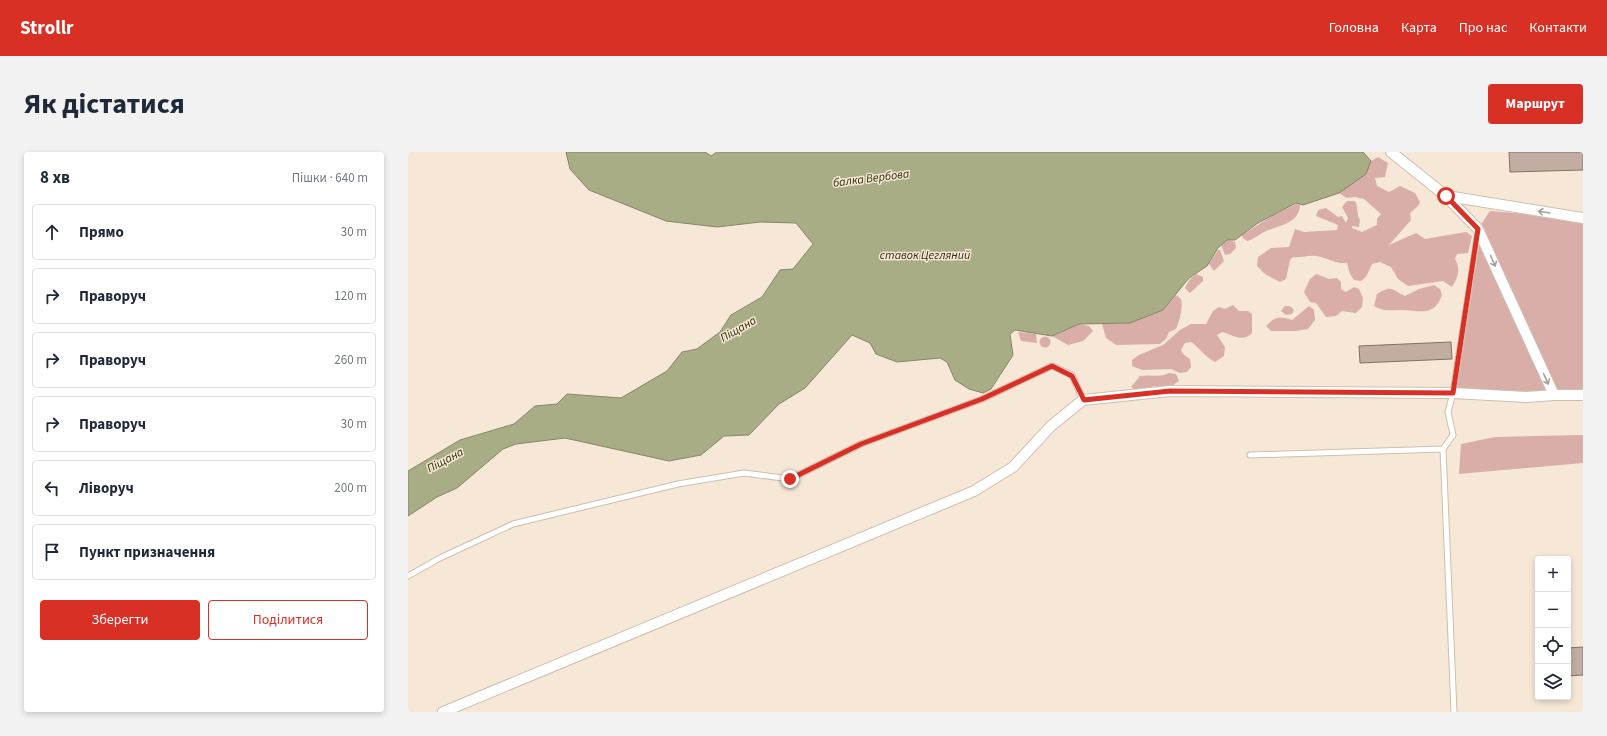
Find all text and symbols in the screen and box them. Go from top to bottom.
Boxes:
text: Strollr [20,15,74,42]
text: Головна [1329,18,1379,38]
text: Карта [1401,18,1437,38]
text: Про нас [1459,18,1507,38]
text: Контакти [1529,18,1587,38]
text: Як дістатися [24,84,185,124]
button: Маршрут [1488,84,1583,124]
water label: балка Вербова [832,165,911,192]
text: 8 хв [40,166,70,190]
text: Пішки · 640 m [292,169,368,187]
route start [1437,187,1455,205]
one-way arrow [1538,208,1551,216]
icon: ahead [41,221,63,243]
text: Прямо [79,222,124,243]
text: 30 m [341,223,367,241]
water label: ставок Цегляний [880,247,970,264]
one-way arrow [1490,254,1497,266]
icon: right [41,285,63,307]
text: Праворуч [79,286,146,307]
text: 120 m [334,287,367,305]
water label: Піщана [717,312,760,347]
icon: right [41,349,63,371]
text: Праворуч [79,350,146,371]
text: 260 m [334,351,367,369]
one-way arrow [1543,373,1551,385]
icon: right [41,413,63,435]
text: Праворуч [79,414,146,435]
text: 30 m [341,415,367,433]
water label: Піщана [424,443,467,477]
route end [781,470,799,488]
icon: left [41,477,63,499]
text: Ліворуч [79,478,134,499]
text: 200 m [334,479,367,497]
icon: arrive [41,541,63,563]
text: Пункт призначення [79,542,215,563]
map controls [1535,556,1571,700]
button: + [1535,556,1571,592]
button: − [1535,592,1571,628]
button: Зберегти [40,600,200,640]
button: Поділитися [208,600,368,640]
button: locate [1535,628,1571,664]
button: layers [1535,664,1571,700]

